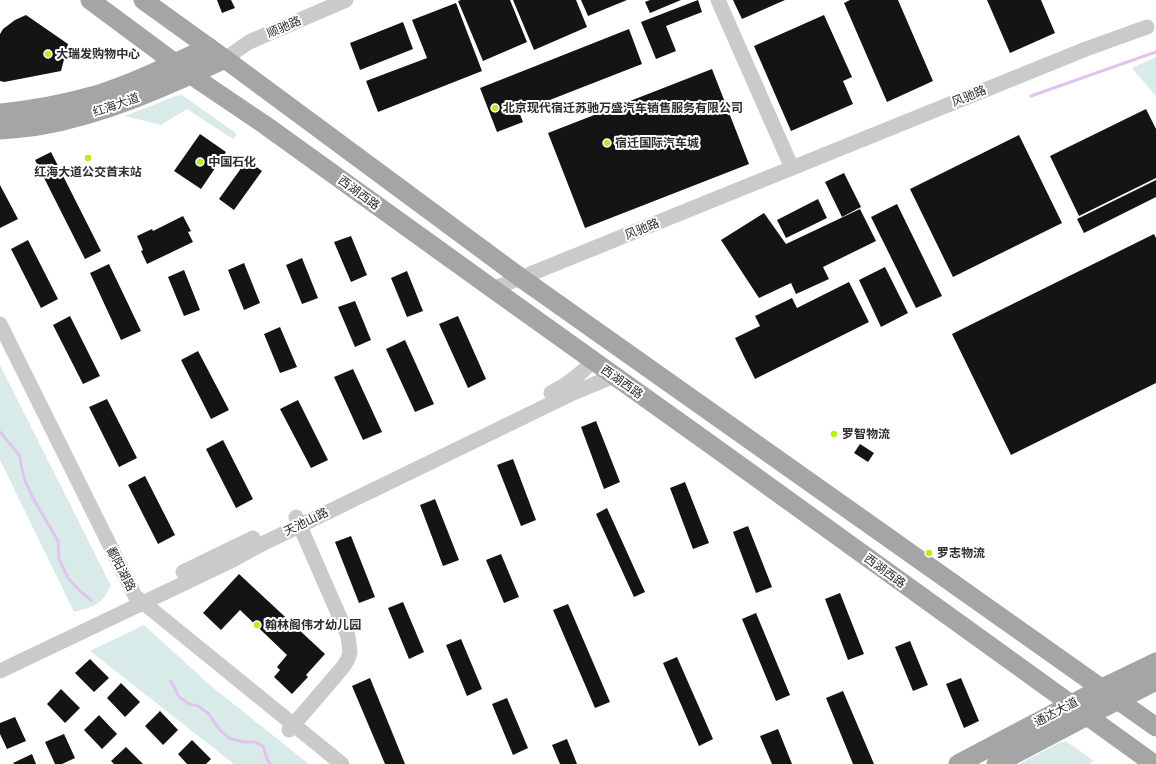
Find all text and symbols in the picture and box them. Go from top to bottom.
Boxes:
street label: 顺驰路 [265,13,303,41]
place label: 大瑞发购物中心 [56,47,140,61]
marker: 大瑞发购物中心 [43,49,53,59]
street label: 风驰路 [950,83,988,109]
street label: 红海大道 [91,90,141,120]
place label: 北京现代宿迁苏驰万盛汽车销售服务有限公司 [503,101,743,115]
marker: 北京现代宿迁苏驰万盛汽车销售服务有限公司 [490,103,500,113]
place label: 宿迁国际汽车城 [615,136,699,150]
marker: 宿迁国际汽车城 [602,138,612,148]
marker: 红海大道公交首末站 [83,153,93,163]
place label: 中国石化 [208,155,256,169]
marker: 中国石化 [195,157,205,167]
place label: 红海大道公交首末站 [34,165,142,179]
street label: 西湖西路 [335,173,383,213]
street label: 风驰路 [623,216,661,242]
street label: 西湖西路 [598,362,646,402]
place label: 罗智物流 [842,427,890,441]
marker: 罗智物流 [829,429,839,439]
street label: 天池山路 [281,505,331,539]
street label: 鄱阳湖路 [104,544,138,594]
place label: 罗志物流 [937,546,985,560]
marker: 罗志物流 [924,548,934,558]
street label: 西湖西路 [861,551,909,591]
place label: 翰林阁伟才幼儿园 [265,618,361,632]
marker: 翰林阁伟才幼儿园 [252,620,262,630]
street label: 通达大道 [1031,694,1081,730]

